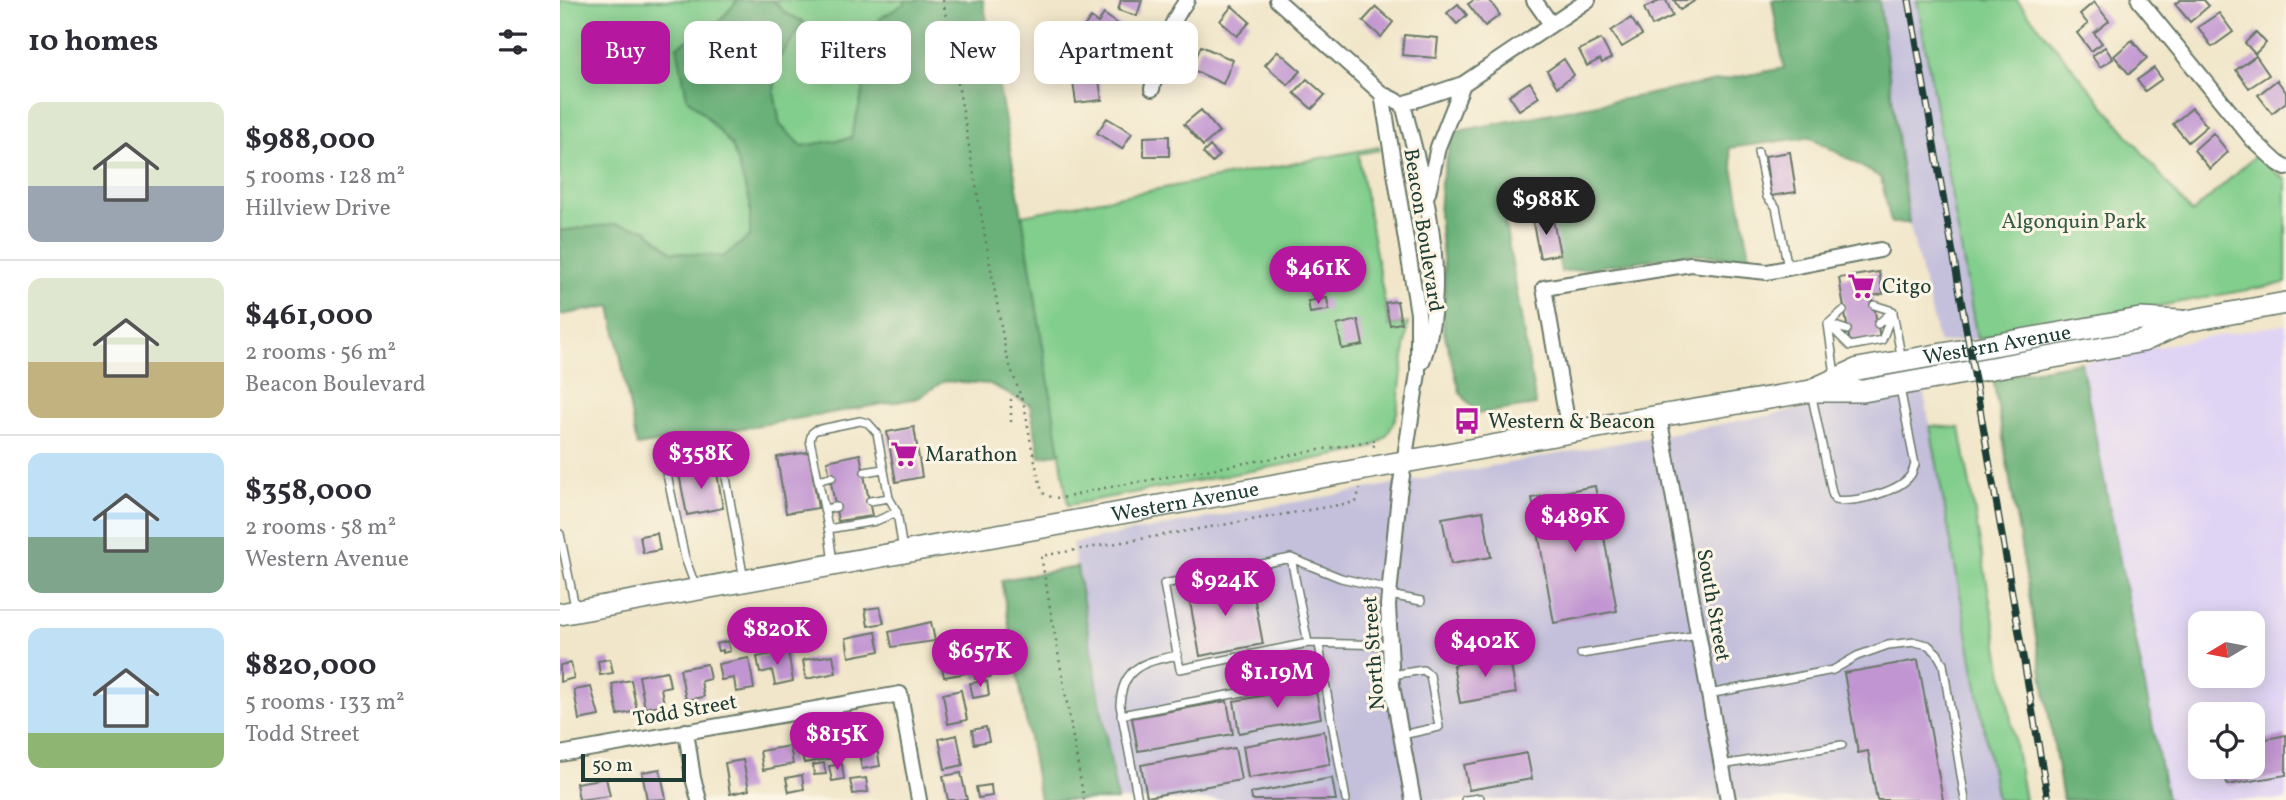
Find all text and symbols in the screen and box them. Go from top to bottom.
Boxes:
text: 10 homes [28,21,158,63]
chip: Buy [581,21,670,84]
chip: Rent [684,21,782,84]
chip: Filters [796,21,911,84]
chip: New [925,21,1020,84]
chip: Apartment [1034,21,1198,84]
icon: filters [494,23,532,61]
text: $988,000 [245,119,375,161]
icon: home [84,130,168,214]
street label: Beacon Boulevard [1395,146,1450,314]
text: 5 rooms · 128 m² [245,161,405,193]
pin: $988K [1497,177,1595,237]
text: $988K [1512,184,1580,216]
text: Hillview Drive [245,193,391,225]
park label: Algonquin Park [2002,208,2147,237]
pin: $461K [1269,246,1367,306]
text: $461K [1285,253,1351,285]
supermarket icon: Citgo [1846,271,1876,301]
place label: Citgo [1882,273,1931,302]
text: $461,000 [245,295,373,337]
icon: home [84,306,168,390]
street label: Western Avenue [1921,319,2073,373]
text: 2 rooms · 56 m² [245,337,396,369]
text: Beacon Boulevard [245,369,426,401]
bus stop icon: Western & Beacon [1452,406,1482,436]
place label: Western & Beacon [1488,408,1655,437]
pin: $358K [652,432,750,491]
text: $358K [669,438,733,470]
supermarket icon: Marathon [889,439,919,469]
place label: Marathon [925,441,1018,470]
text: $358,000 [245,470,372,512]
street label: Western Avenue [1109,475,1262,530]
icon: home [84,481,168,565]
pin: $489K [1526,494,1624,554]
text: $489K [1541,501,1609,533]
text: 2 rooms · 58 m² [245,512,396,544]
text: Western Avenue [245,544,409,576]
street label: South Street [1688,547,1737,664]
pin: $924K [1176,558,1274,618]
text: $924K [1191,565,1259,597]
street label: North Street [1356,595,1393,711]
pin: $820K [728,608,826,667]
north arrow [2188,611,2264,688]
map controls [2188,611,2265,779]
text: $820K [743,614,811,646]
pin: $402K [1436,620,1534,679]
text: $402K [1450,626,1520,658]
pin: $657K [931,630,1029,689]
text: $657K [948,636,1012,668]
text: $820,000 [245,645,376,687]
pin: $1.19M [1220,650,1334,710]
icon: home [84,656,168,740]
text: $1.19M [1241,657,1313,689]
text: 5 rooms · 133 m² [245,687,405,719]
street label: Todd Street [631,688,739,735]
button: locate [2188,702,2265,779]
pin: $815K [788,712,886,772]
text: Todd Street [245,719,360,751]
text: $815K [806,719,868,751]
scale bar [581,751,686,783]
text: 50 m [592,753,633,779]

